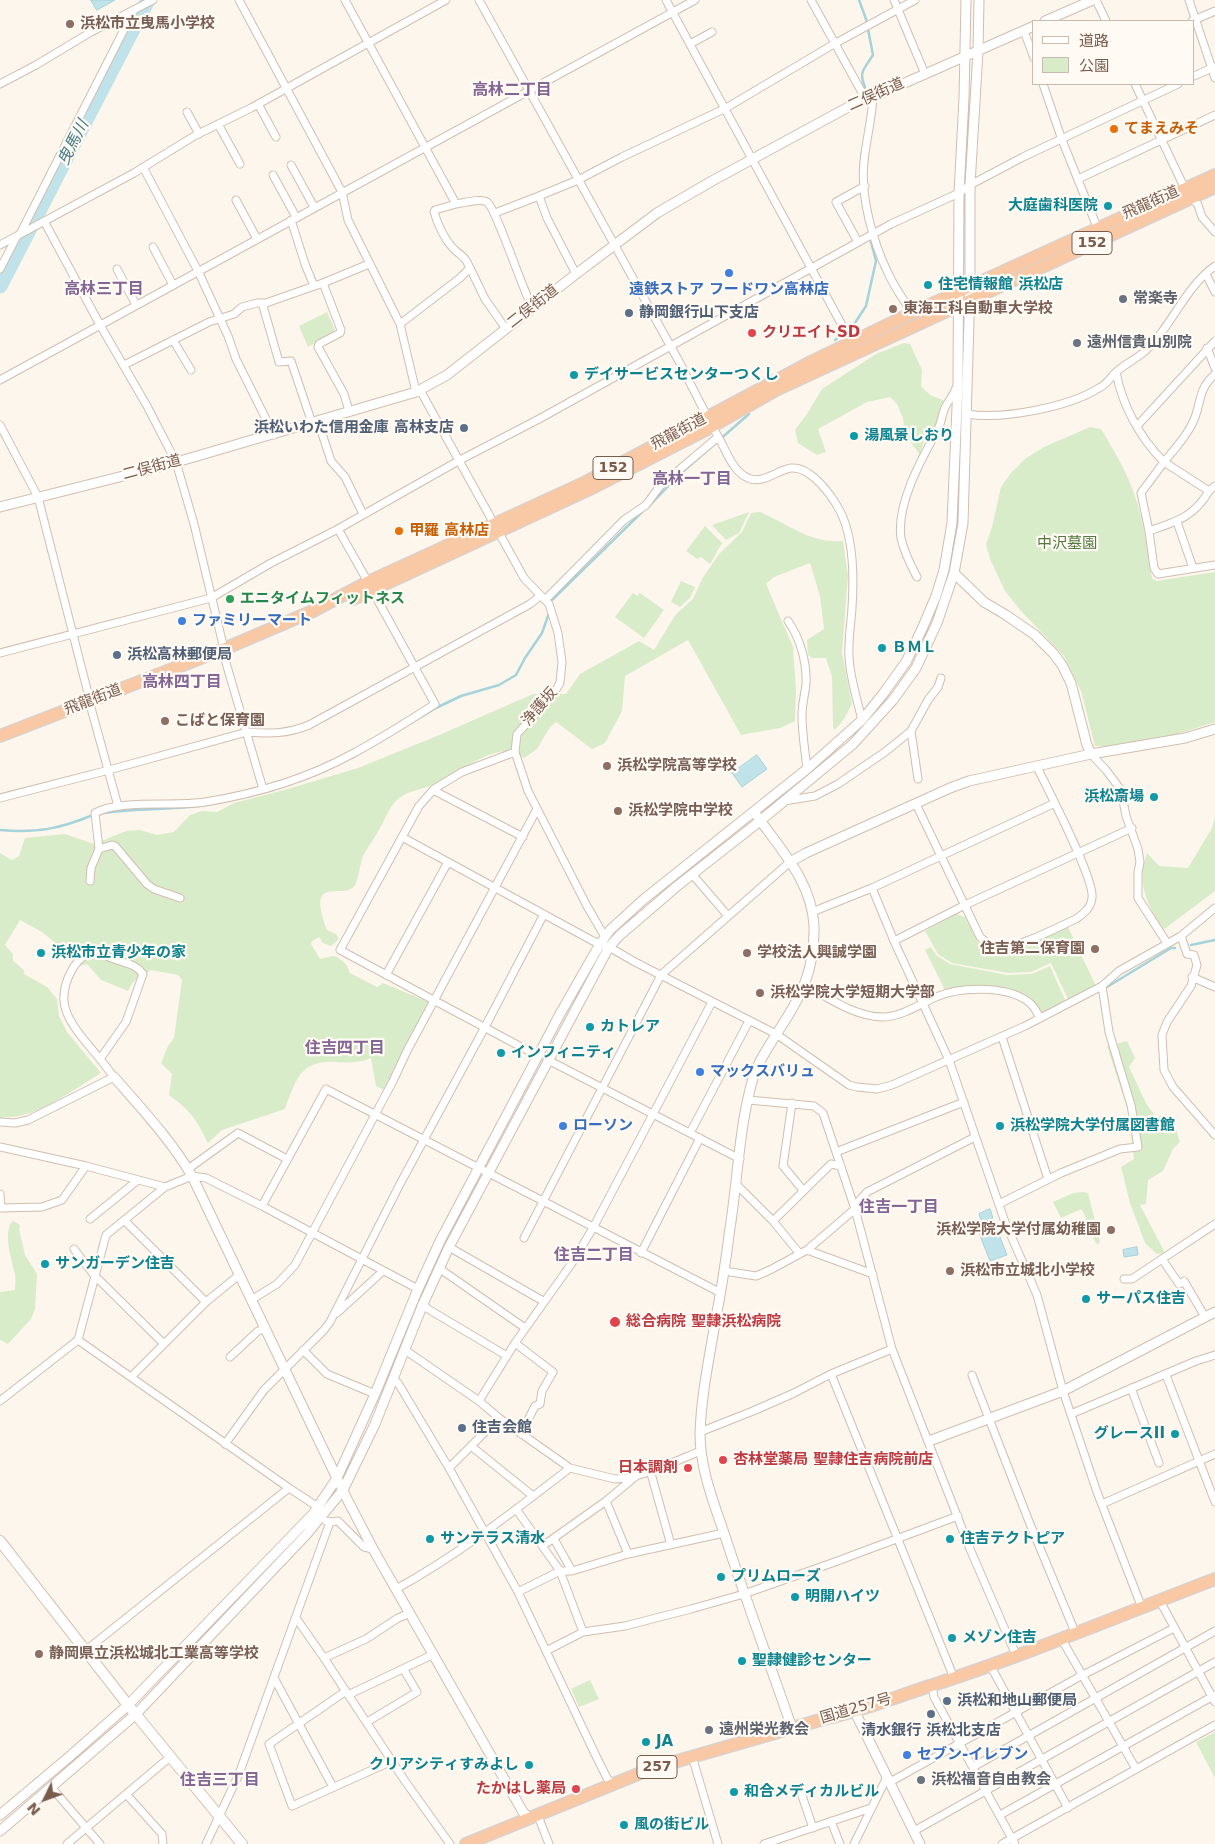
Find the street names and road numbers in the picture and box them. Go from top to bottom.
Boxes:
street label: 二俣街道 [845,75,907,115]
street label: 飛龍街道 [1120,183,1182,223]
road number: 152 [1072,232,1112,254]
street label: 二俣街道 [504,281,562,333]
street label: 飛龍街道 [648,410,710,454]
street label: 二俣街道 [121,452,183,484]
road number: 152 [593,456,633,479]
street label: 飛龍街道 [62,681,124,719]
street label: 浄護坂 [518,684,562,730]
street label: 国道257号 [818,1690,894,1728]
road number: 257 [637,1755,677,1778]

